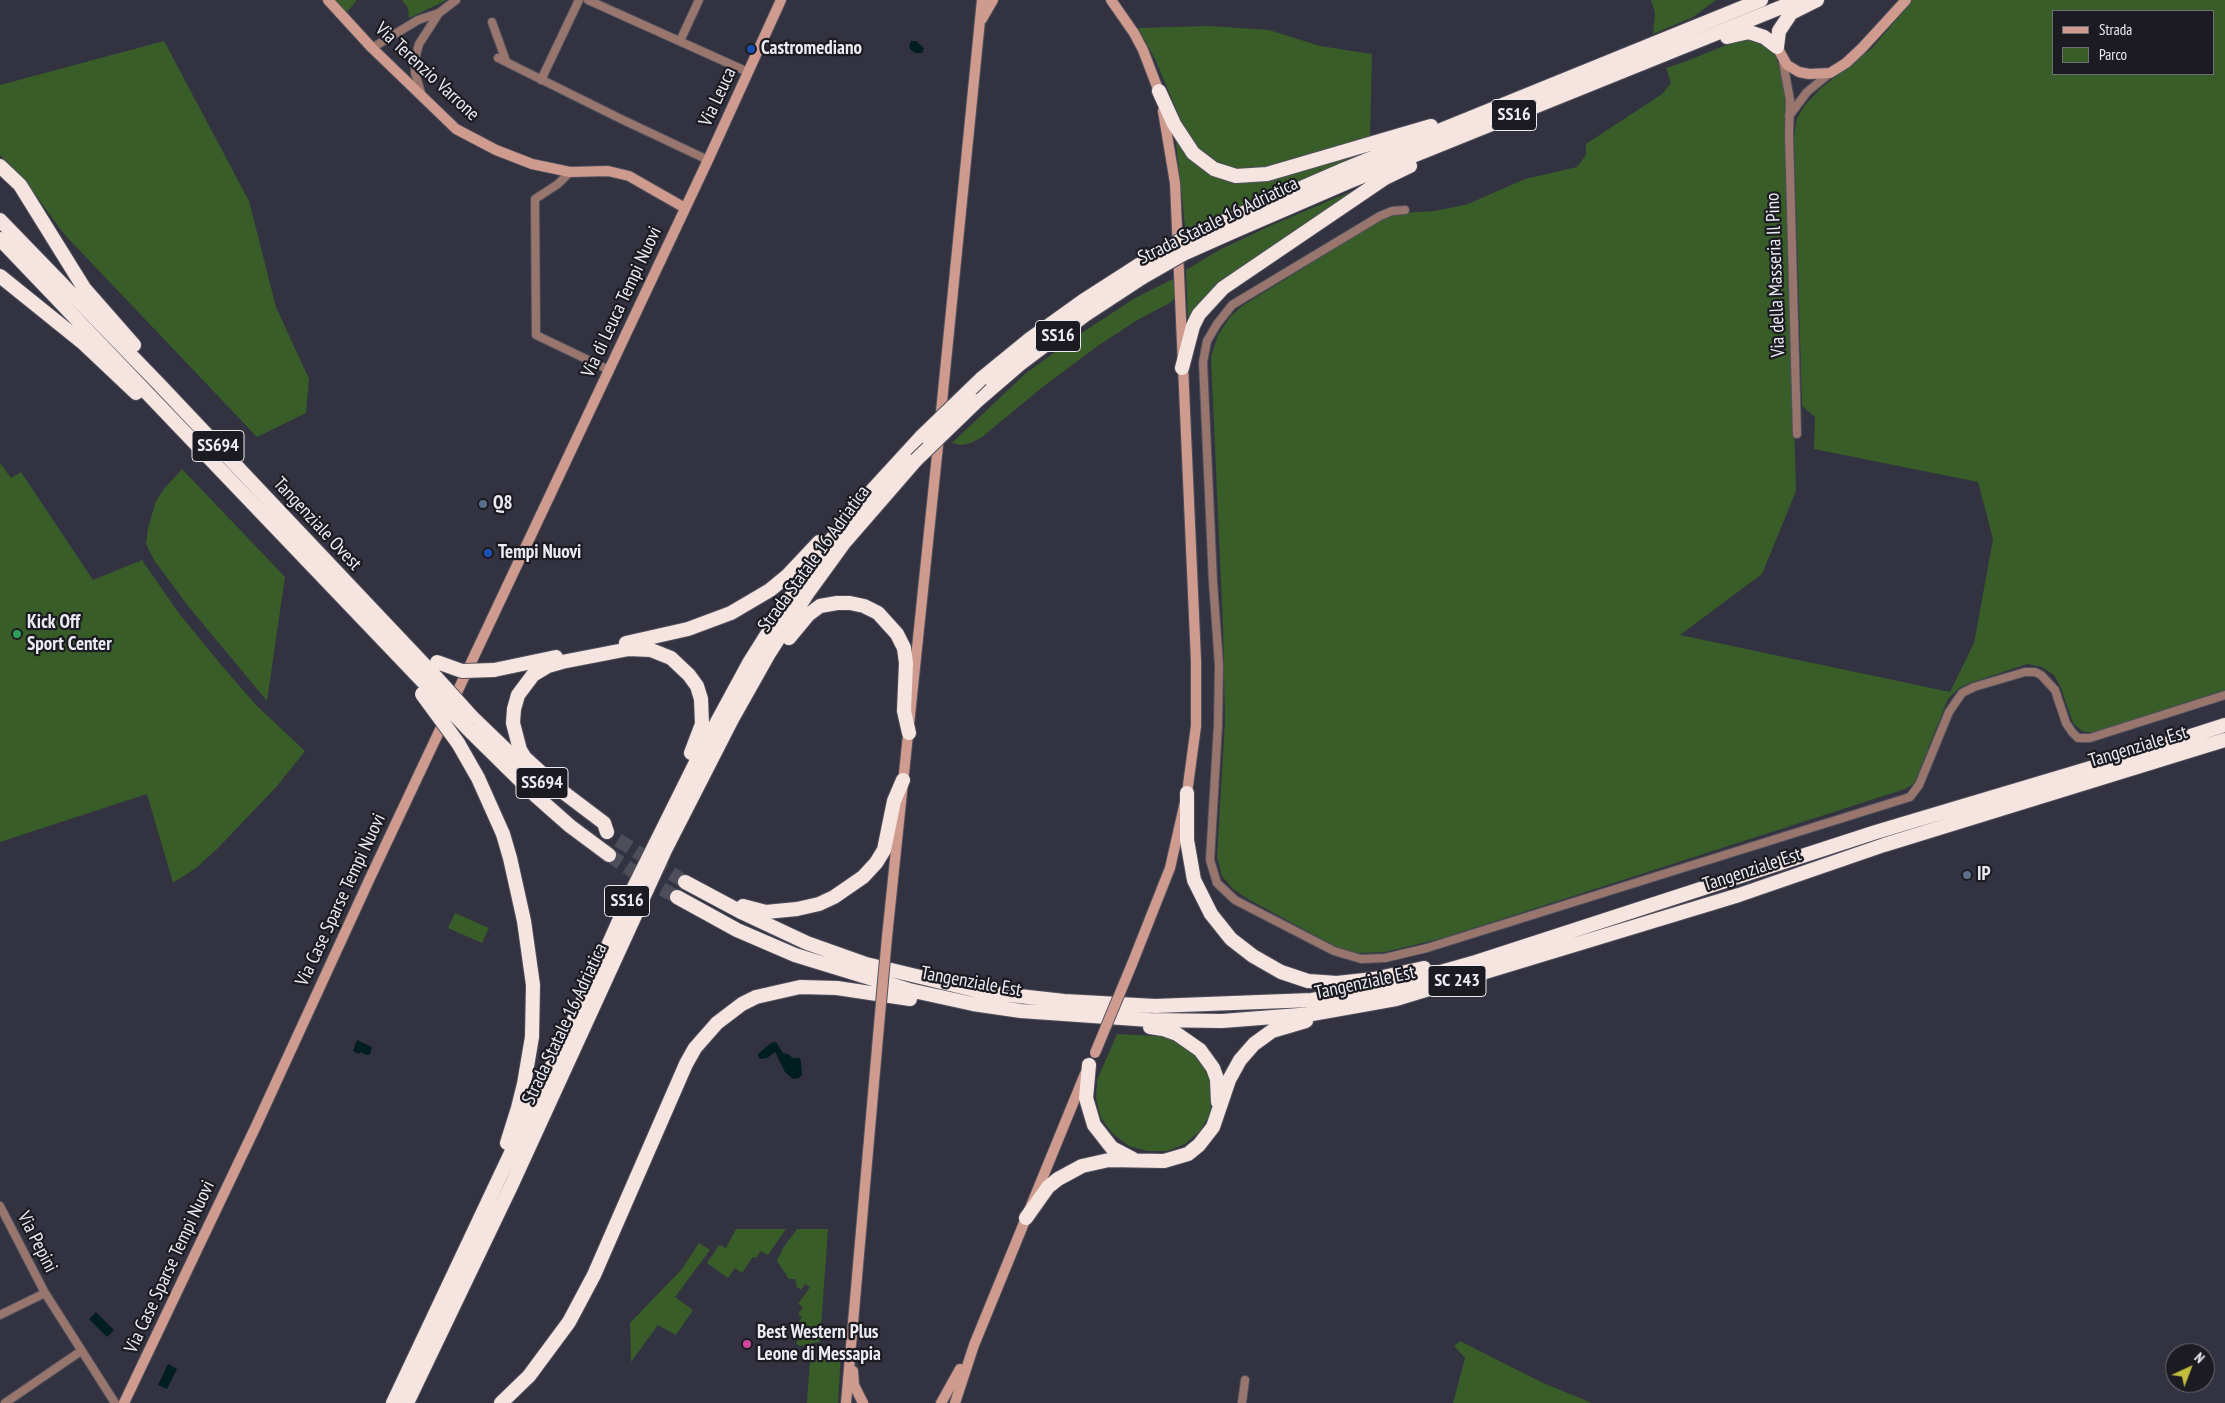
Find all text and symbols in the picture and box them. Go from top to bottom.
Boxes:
legend [2052,10,2215,75]
street label: Via Terenzio Varrone [370,18,484,126]
text: Strada [2099,20,2132,39]
place label: Castromediano [761,38,862,60]
marker: Castromediano [745,43,757,55]
text: Parco [2099,45,2127,64]
street label: Via Leuca [695,64,741,130]
road number: SS16 [1492,100,1536,130]
street label: Strada Statale 16 Adriatica [1134,172,1302,270]
street label: Via della Masseria Il Pino [1762,192,1790,358]
street label: Via di Leuca Tempi Nuovi [577,223,667,381]
road number: SS16 [1036,321,1080,352]
road number: SS694 [192,431,244,462]
street label: Tangenziale Ovest [268,473,366,575]
street label: Strada Statale 16 Adriatica [753,481,875,637]
place label: Q8 [493,493,513,515]
marker: Q8 [477,498,489,510]
place label: Tempi Nuovi [498,542,581,564]
marker: Tempi Nuovi [482,547,494,559]
place label: Kick Off Sport Center [27,612,112,656]
marker: Kick Off Sport Center [11,628,23,640]
street label: Tangenziale Est [2086,721,2190,773]
road number: SS694 [516,768,568,798]
street label: Via Case Sparse Tempi Nuovi [291,810,391,990]
street label: Tangenziale Est [1700,843,1804,897]
place label: IP [1977,864,1991,886]
marker: IP [1961,869,1973,881]
road number: SS16 [604,886,650,916]
street label: Strada Statale 16 Adriatica [518,940,612,1108]
street label: Tangenziale Est [1313,961,1417,1005]
street label: Tangenziale Est [919,962,1023,1002]
road number: SC 243 [1428,966,1486,996]
street label: Via Case Sparse Tempi Nuovi [120,1177,220,1357]
street label: Via Pepini [12,1208,62,1276]
place label: Best Western Plus Leone di Messapia [757,1322,881,1366]
marker: Best Western Plus Leone di Messapia [741,1338,753,1350]
north arrow [2165,1343,2215,1393]
text: N [2191,1349,2208,1367]

